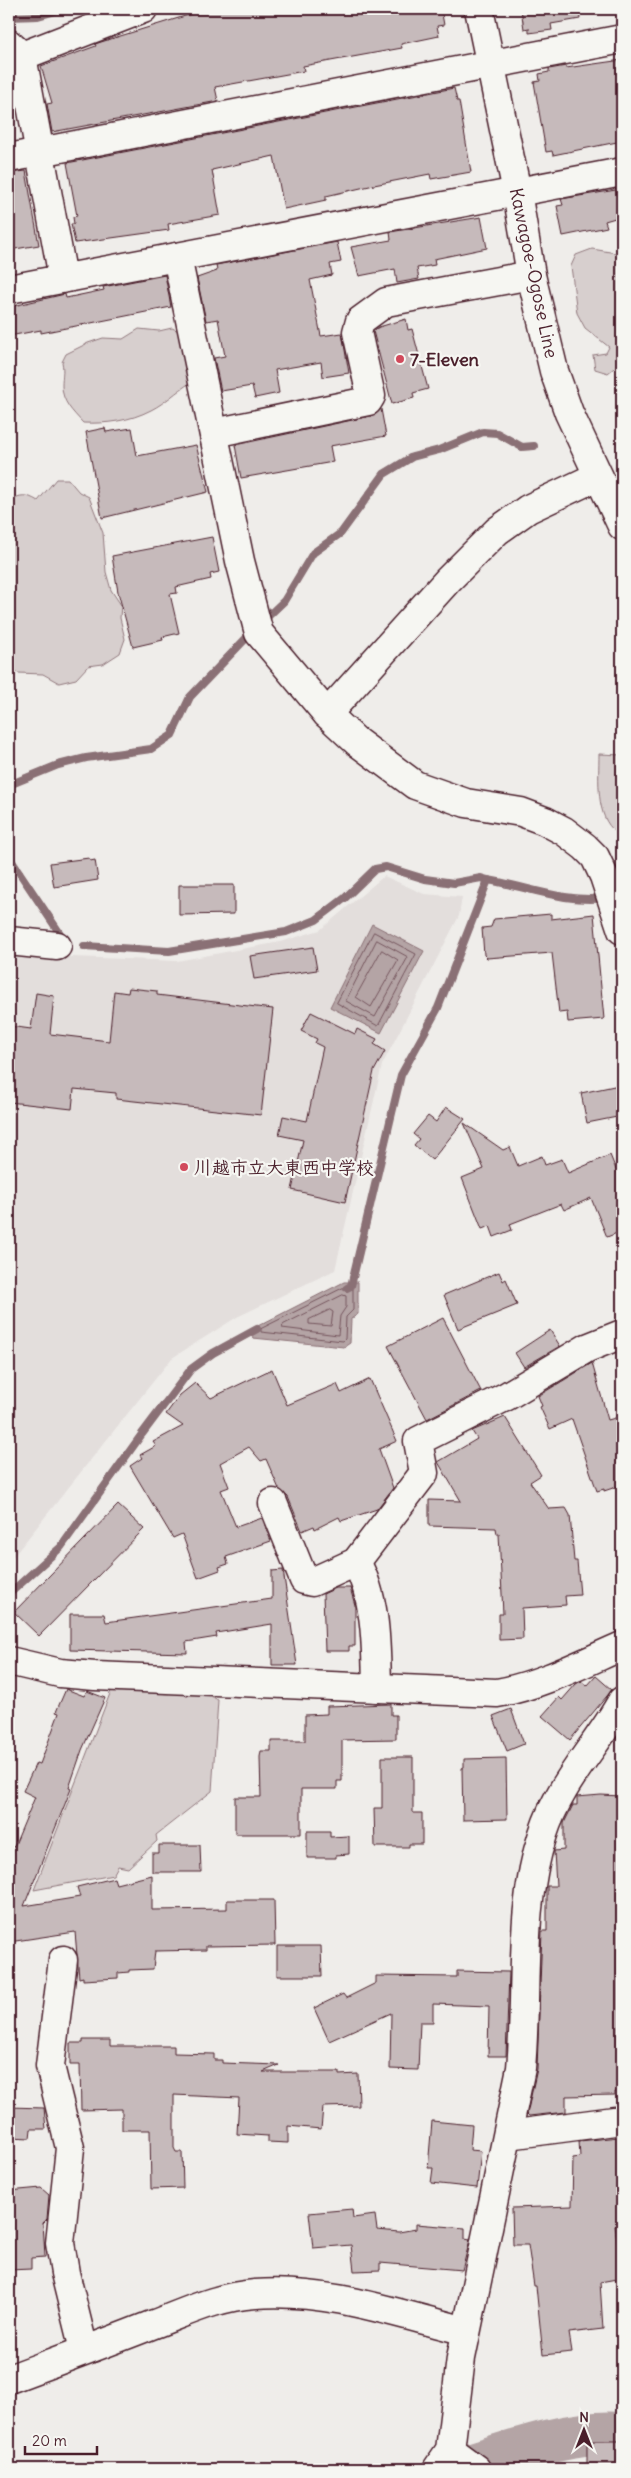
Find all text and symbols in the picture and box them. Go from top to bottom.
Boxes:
street label: Kawagoe-Ogose Line [505,186,563,360]
place label: 7-Eleven [410,348,480,371]
marker: 7-Eleven [394,353,406,365]
place label: 川越市立大東西中学校 [194,1156,374,1179]
marker: 川越市立大東西中学校 [178,1161,190,1173]
north arrow [558,2406,608,2456]
text: N [579,2408,589,2426]
scale bar [25,2423,98,2455]
text: 20 m [32,2431,67,2450]

